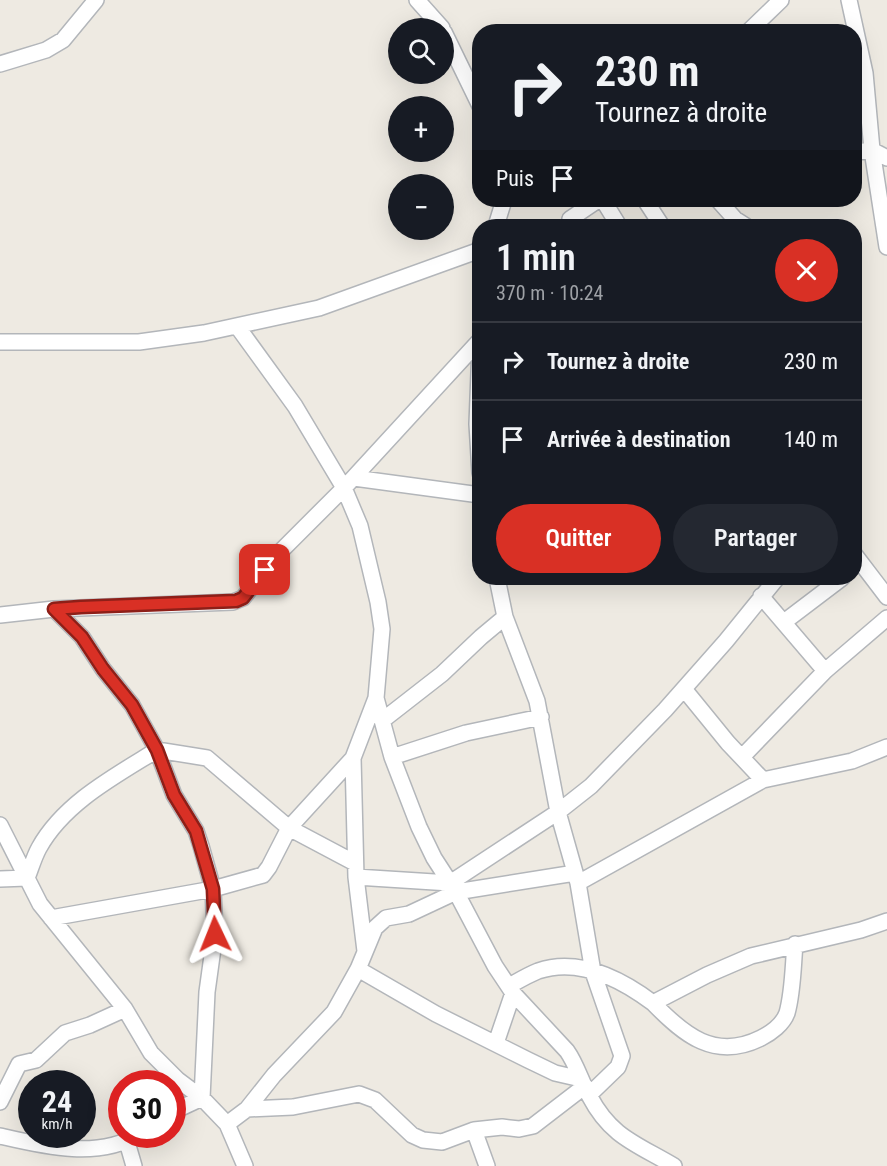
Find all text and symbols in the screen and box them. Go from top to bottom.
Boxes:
map controls [388,18,454,240]
button: search [388,18,454,84]
text: 230 m [595,47,700,96]
icon: right [496,48,574,126]
button: + [388,96,454,162]
text: Tournez à droite [595,97,767,129]
icon: arrive [546,162,579,195]
text: Puis [496,166,534,191]
button: − [388,174,454,240]
text: 1 min [496,237,576,279]
button: close [775,239,838,302]
text: 370 m · 10:24 [496,281,603,305]
icon: right [496,345,529,378]
text: Tournez à droite [547,349,689,374]
text: 230 m [784,349,838,374]
icon: arrive [496,423,529,456]
text: Arrivée à destination [547,427,731,452]
text: 140 m [784,427,838,452]
button: Quitter [496,504,661,573]
button: Partager [673,504,838,573]
pin [239,544,290,595]
icon: arrive [248,553,281,586]
position arrow [183,902,247,966]
speed limit sign: 30 [108,1070,186,1148]
text: 24 [42,1084,72,1119]
text: km/h [42,1115,72,1133]

